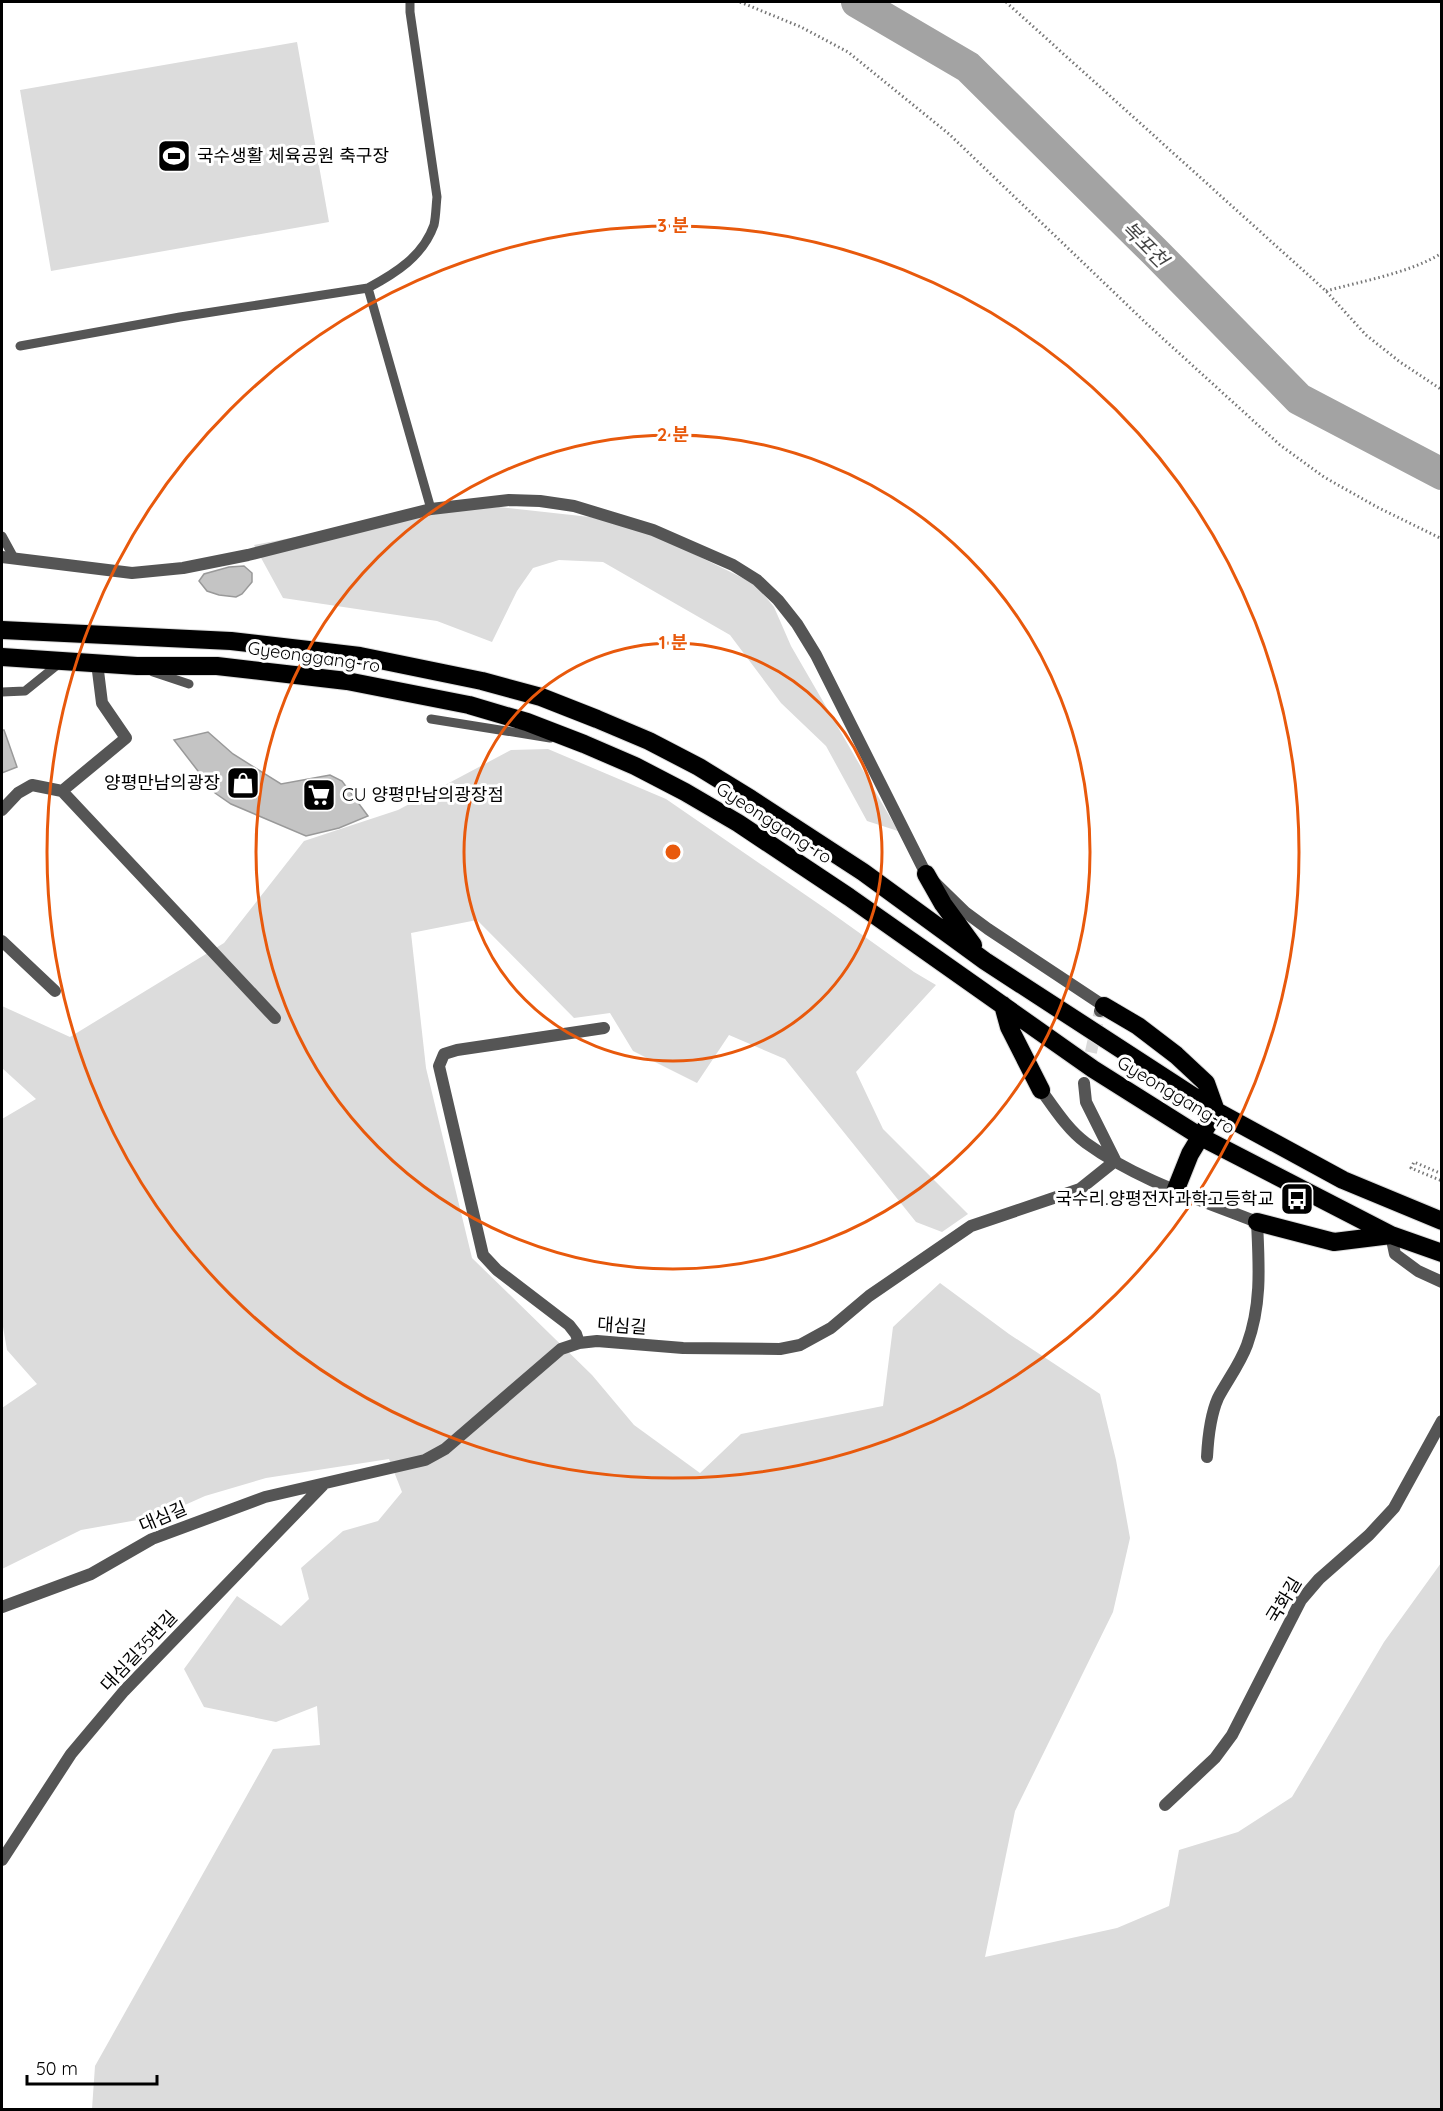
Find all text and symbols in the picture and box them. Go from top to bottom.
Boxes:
sports icon: 국수생활 체육공원 축구장 [156,138,192,174]
place label: 국수생활 체육공원 축구장 [197,144,389,167]
text: 3 분 [657,214,689,237]
water label: 복포천 [1117,215,1176,274]
text: 2 분 [657,423,689,446]
text: 1 분 [659,631,688,654]
street label: Gyeonggang-ro [246,636,382,677]
shop icon: 양평만남의광장 [225,765,261,801]
place label: 양평만남의광장 [104,771,220,794]
supermarket icon: CU 양평만남의광장점 [301,777,337,813]
street label: Gyeonggang-ro [712,777,836,869]
place label: CU 양평만남의광장점 [342,783,504,806]
centre of rings [663,842,683,862]
street label: Gyeonggang-ro [1113,1050,1239,1139]
bus stop icon: 국수리.양평전자과학고등학교 [1279,1181,1315,1217]
place label: 국수리.양평전자과학고등학교 [1055,1187,1274,1210]
street label: 대심길 [596,1312,648,1339]
street label: 대심길 [135,1496,190,1537]
street label: 국화길 [1261,1573,1306,1627]
street label: 대심길35번길 [95,1605,182,1696]
scale bar [27,2048,158,2086]
text: 50 m [36,2057,78,2080]

